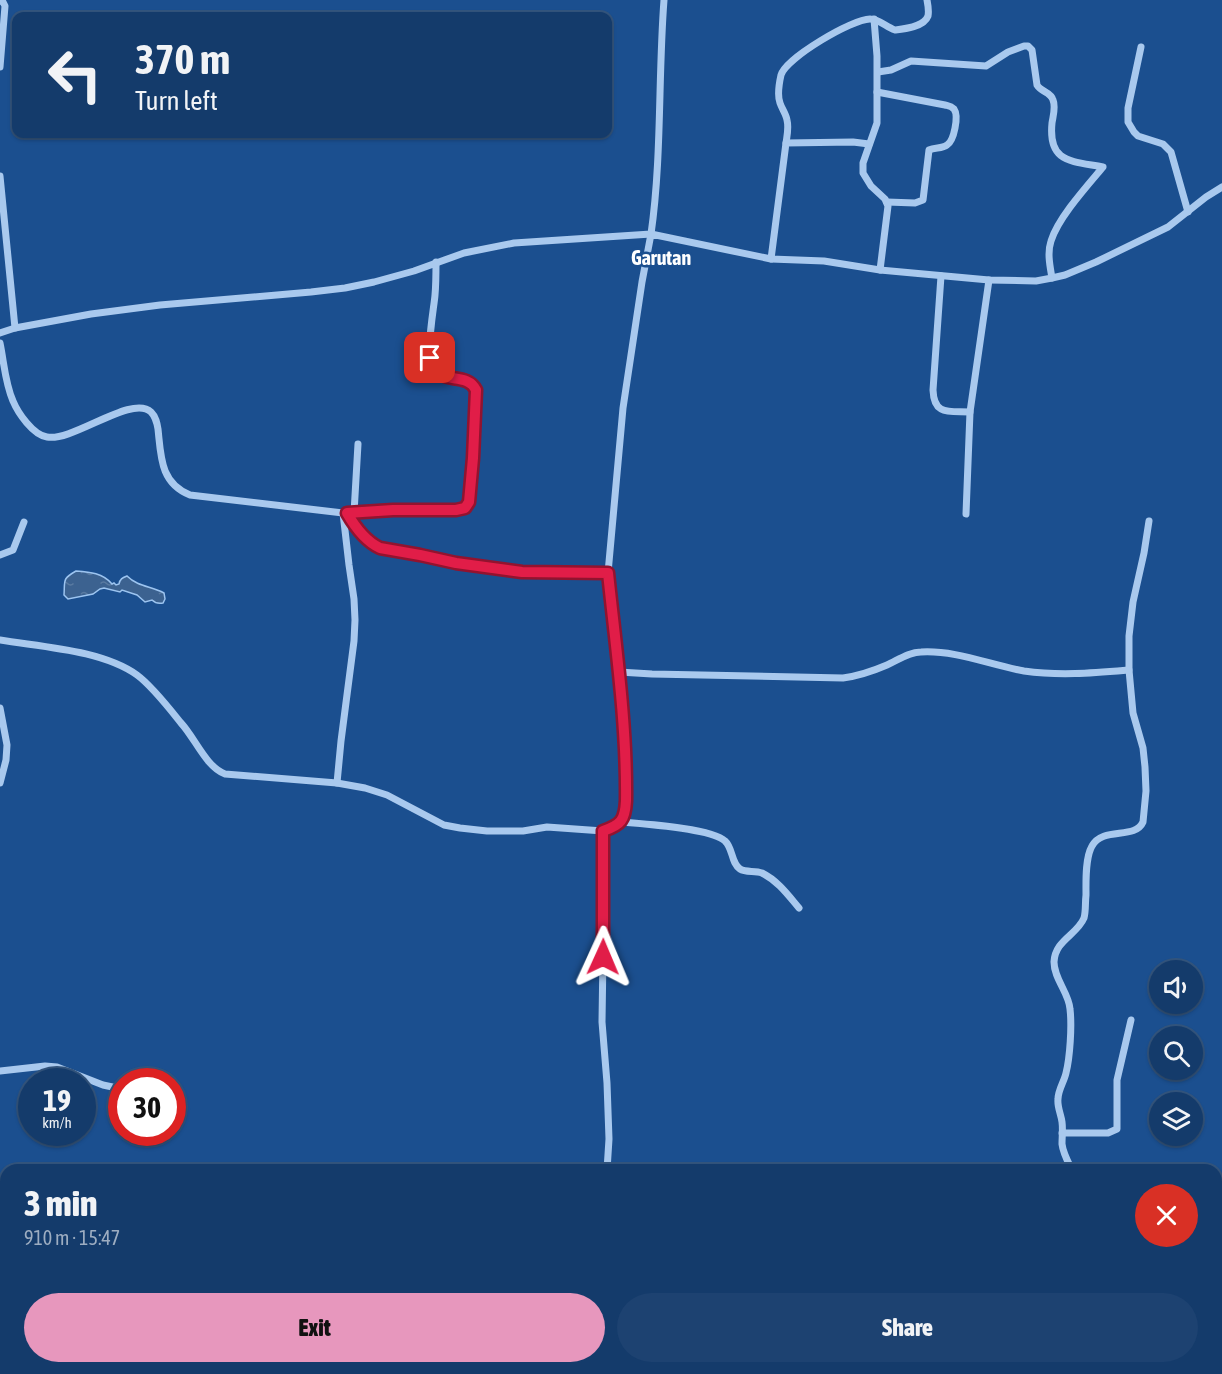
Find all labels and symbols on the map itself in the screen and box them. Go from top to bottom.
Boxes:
district label: Garutan [631,246,691,269]
pin [404,332,455,383]
position arrow [571,925,635,989]
speed limit sign: 30 [108,1068,186,1146]

